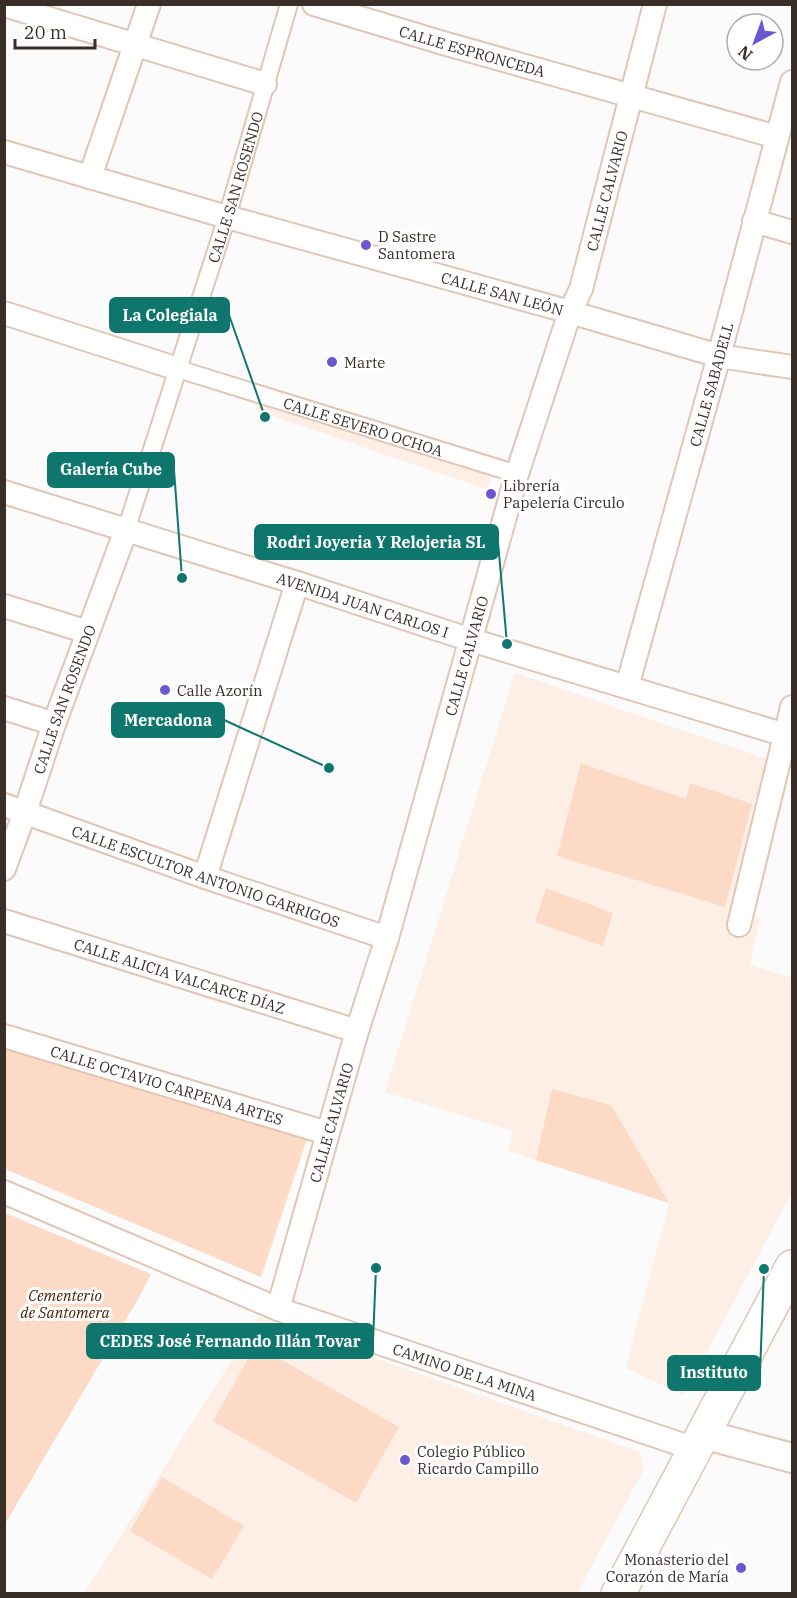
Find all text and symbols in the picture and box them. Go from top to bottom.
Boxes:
scale bar [15,12,94,50]
north arrow [725,12,785,72]
text: 20 m [24,21,67,44]
street label: CALLE ESPRONCEDA [397,21,548,81]
text: N [734,42,756,65]
street label: CALLE SAN ROSENDO [203,109,267,265]
street label: CALLE CALVARIO [582,128,631,253]
place label: D Sastre Santomera [378,227,456,263]
marker: D Sastre Santomera [359,238,373,252]
street label: CALLE SAN LEÓN [439,267,566,319]
callout: La Colegiala [110,298,229,332]
text: La Colegiala [122,305,218,325]
street label: CALLE SABADELL [685,320,737,449]
place label: Marte [344,353,385,372]
marker: Marte [325,355,339,369]
street label: CALLE SEVERO OCHOA [281,393,446,460]
callout: Galería Cube [48,453,174,487]
text: Galería Cube [60,459,162,479]
place label: Librería Papelería Circulo [503,476,624,512]
marker: Librería Papelería Circulo [484,487,498,501]
callout: Rodri Joyeria Y Relojeria SL [255,525,498,559]
text: Rodri Joyeria Y Relojeria SL [267,532,486,552]
street label: AVENIDA JUAN CARLOS I [274,568,451,642]
street label: CALLE CALVARIO [440,593,492,718]
street label: CALLE SAN ROSENDO [29,622,100,776]
place label: Calle Azorín [177,681,263,700]
marker: Calle Azorín [158,683,172,697]
callout: Mercadona [112,703,224,737]
text: Mercadona [124,710,212,730]
street label: CALLE ESCULTOR ANTONIO GARRIGOS [69,821,342,931]
street label: CALLE ALICIA VALCARCE DÍAZ [72,934,288,1018]
street label: CALLE OCTAVIO CARPENA ARTES [48,1041,285,1129]
street label: CALLE CALVARIO [305,1060,357,1185]
park label: Cementerio de Santomera [20,1286,111,1322]
callout: CEDES José Fernando Illán Tovar [87,1324,373,1358]
text: CEDES José Fernando Illán Tovar [99,1331,361,1351]
street label: CAMINO DE LA MINA [390,1339,540,1405]
callout: Instituto [668,1356,760,1390]
text: Instituto [680,1362,748,1382]
place label: Colegio Público Ricardo Campillo [417,1442,539,1478]
marker: Colegio Público Ricardo Campillo [398,1453,412,1467]
place label: Monasterio del Corazón de María [606,1550,729,1586]
marker: Monasterio del Corazón de María [734,1561,748,1575]

